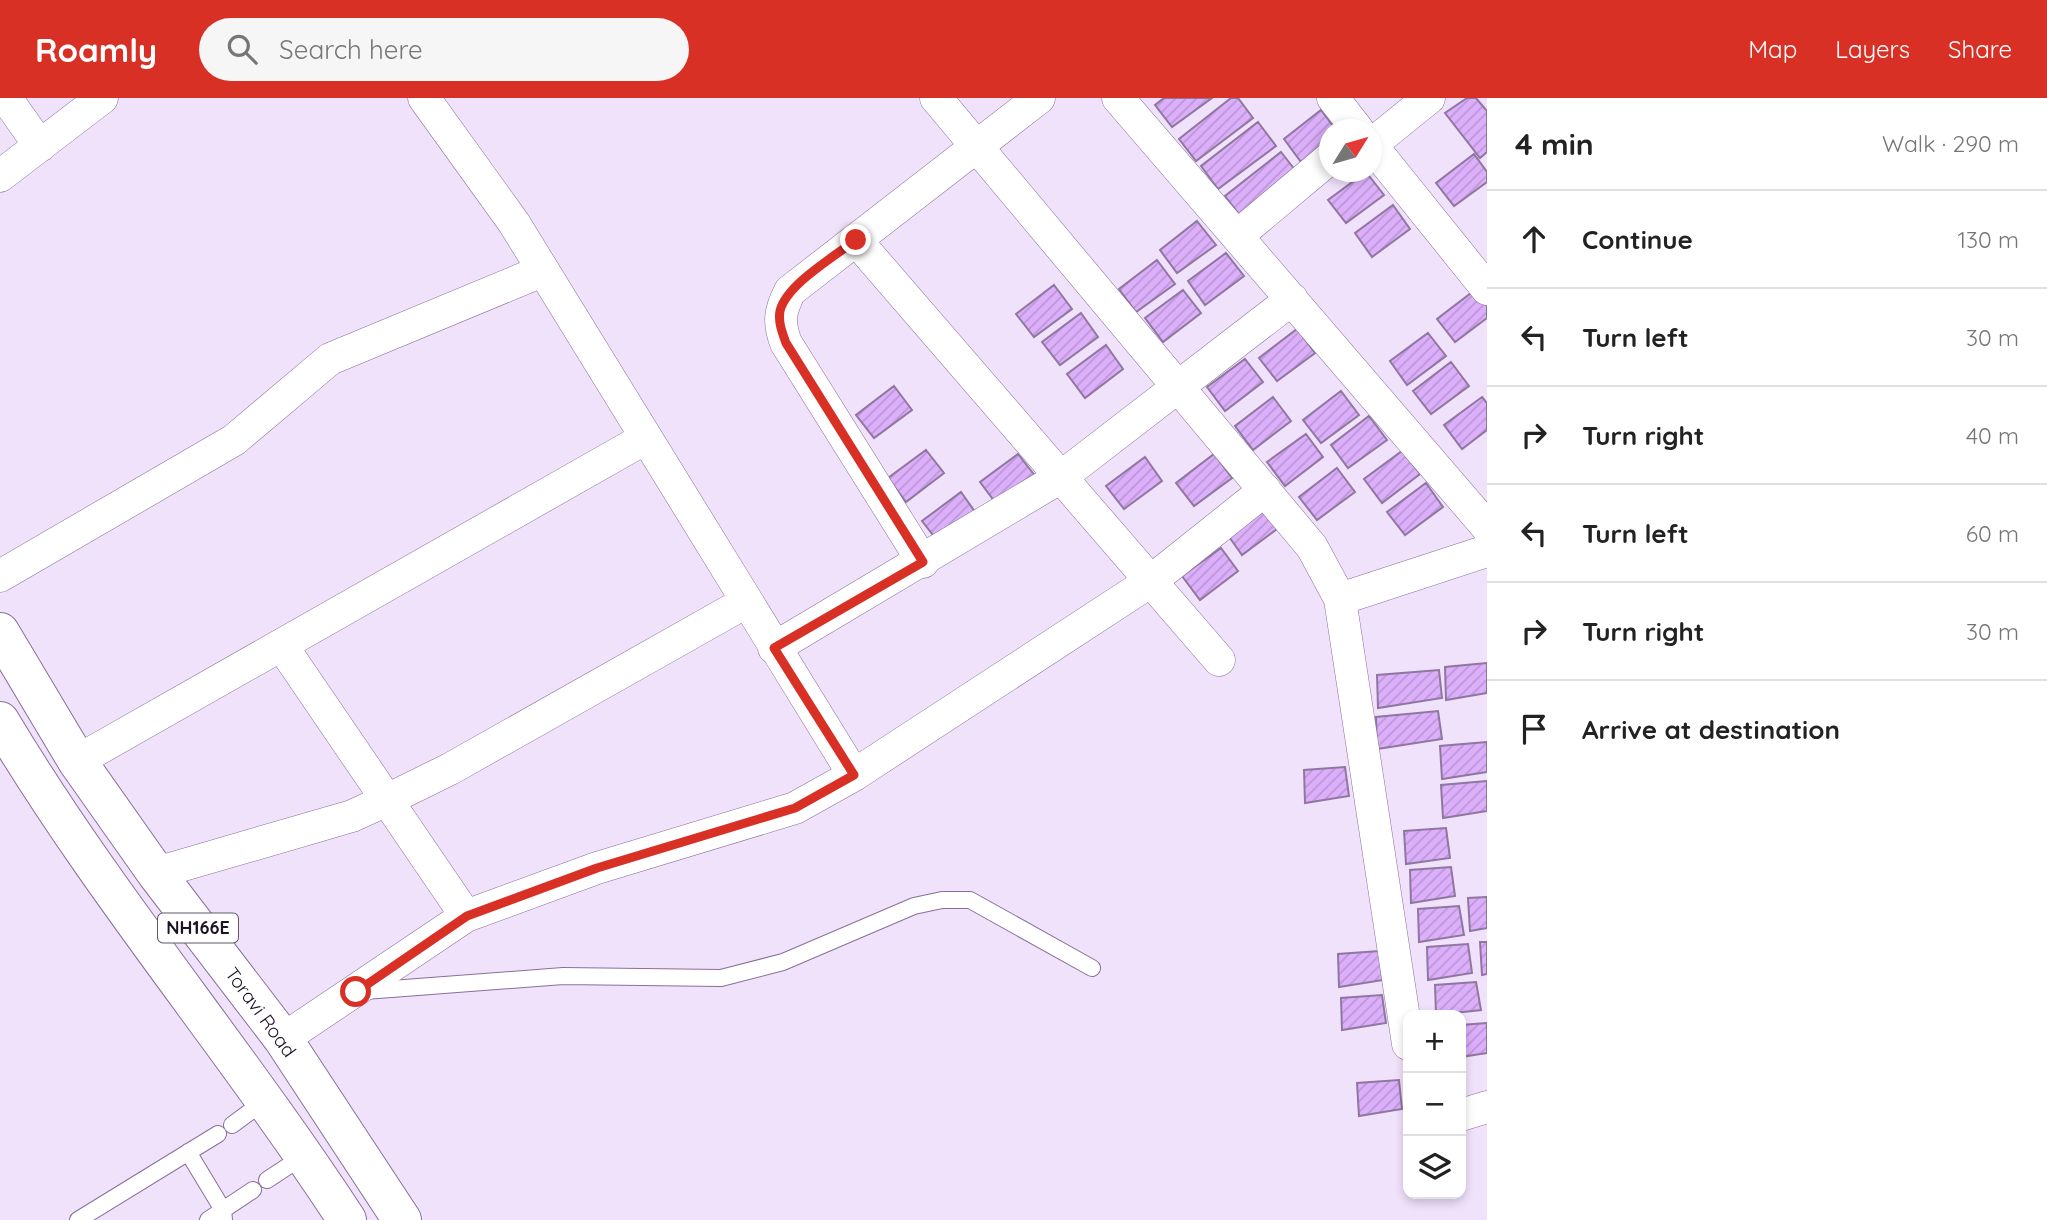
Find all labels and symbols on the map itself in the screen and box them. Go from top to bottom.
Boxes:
north arrow [1319,119,1382,182]
route end [840,224,871,255]
road number: NH166E [158,914,238,942]
street label: Toravi Road [220,962,302,1062]
route start [340,976,371,1007]

